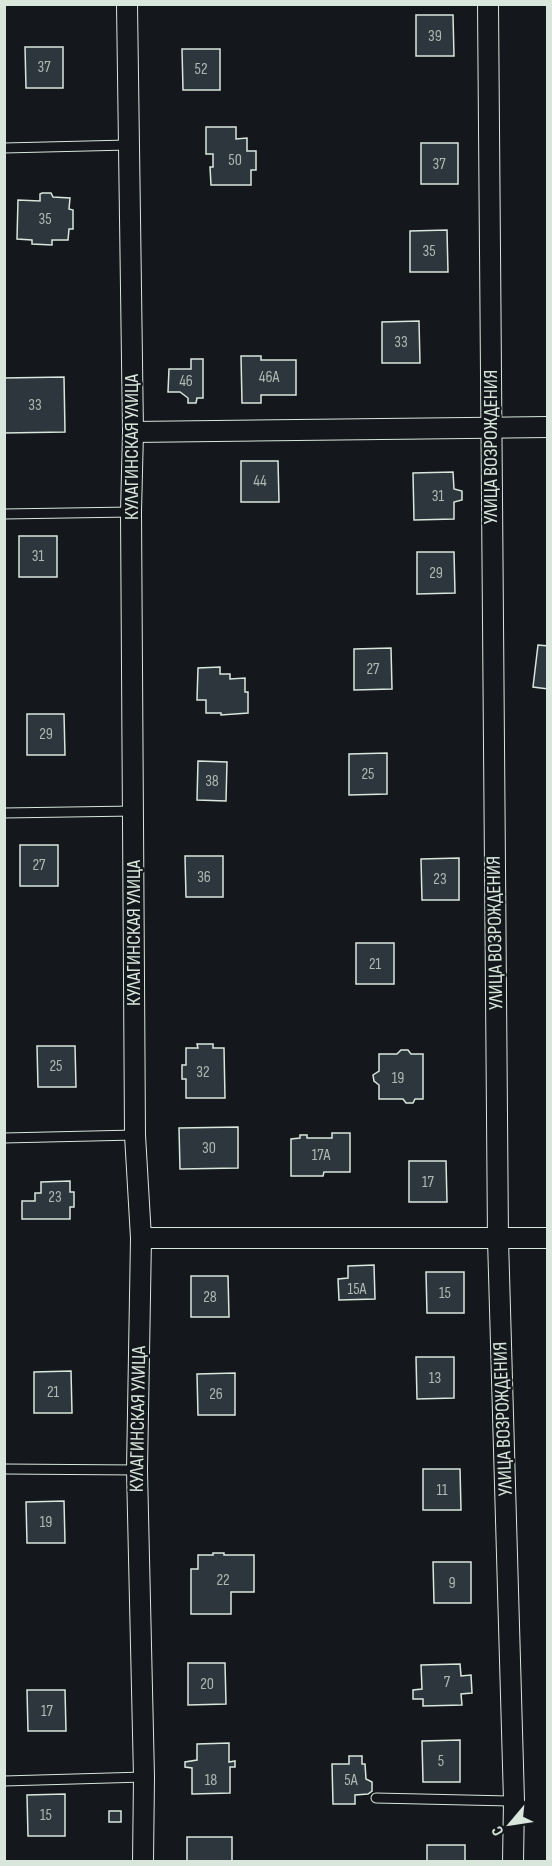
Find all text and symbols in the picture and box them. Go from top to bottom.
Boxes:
house number: 39 [428,27,442,46]
house number: 37 [37,58,51,77]
house number: 52 [194,60,208,79]
house number: 50 [228,151,242,170]
house number: 37 [432,155,446,174]
house number: 35 [38,210,52,229]
house number: 35 [422,242,436,261]
house number: 33 [394,333,408,352]
house number: 46А [259,368,279,387]
street label: УЛИЦА ВОЗРОЖДЕНИЯ [479,370,503,524]
house number: 46 [179,372,193,391]
street label: КУЛАГИНСКАЯ УЛИЦА [120,374,144,520]
house number: 33 [28,396,42,415]
house number: 44 [253,472,267,491]
house number: 31 [432,487,445,506]
house number: 31 [32,547,45,566]
house number: 29 [429,564,443,583]
house number: 27 [366,660,380,679]
house number: 29 [39,725,53,744]
house number: 25 [361,765,375,784]
house number: 38 [205,772,219,791]
house number: 27 [32,856,46,875]
street label: УЛИЦА ВОЗРОЖДЕНИЯ [482,856,508,1010]
street label: КУЛАГИНСКАЯ УЛИЦА [122,860,146,1006]
house number: 36 [197,868,211,887]
house number: 23 [433,870,447,889]
house number: 21 [369,955,382,974]
house number: 25 [49,1057,63,1076]
house number: 32 [196,1063,210,1082]
house number: 19 [392,1069,404,1088]
house number: 30 [202,1139,216,1158]
house number: 17А [312,1146,330,1165]
house number: 17 [422,1173,435,1192]
house number: 23 [48,1188,62,1207]
house number: 15А [348,1280,367,1299]
house number: 15 [439,1284,451,1303]
house number: 28 [203,1288,217,1307]
street label: УЛИЦА ВОЗРОЖДЕНИЯ [488,1341,518,1497]
street label: КУЛАГИНСКАЯ УЛИЦА [125,1345,151,1492]
house number: 13 [429,1369,441,1388]
house number: 21 [47,1383,60,1402]
house number: 26 [209,1385,223,1404]
house number: 11 [436,1481,448,1500]
house number: 19 [40,1513,52,1532]
house number: 22 [216,1571,230,1590]
house number: 9 [448,1574,456,1593]
house number: 7 [444,1673,451,1692]
house number: 20 [200,1675,214,1694]
house number: 17 [41,1702,54,1721]
house number: 5 [438,1752,444,1771]
house number: 18 [205,1771,217,1790]
house number: 5А [344,1771,358,1790]
north arrow [480,1794,540,1854]
house number: 15 [40,1806,52,1825]
text: С [488,1822,508,1839]

